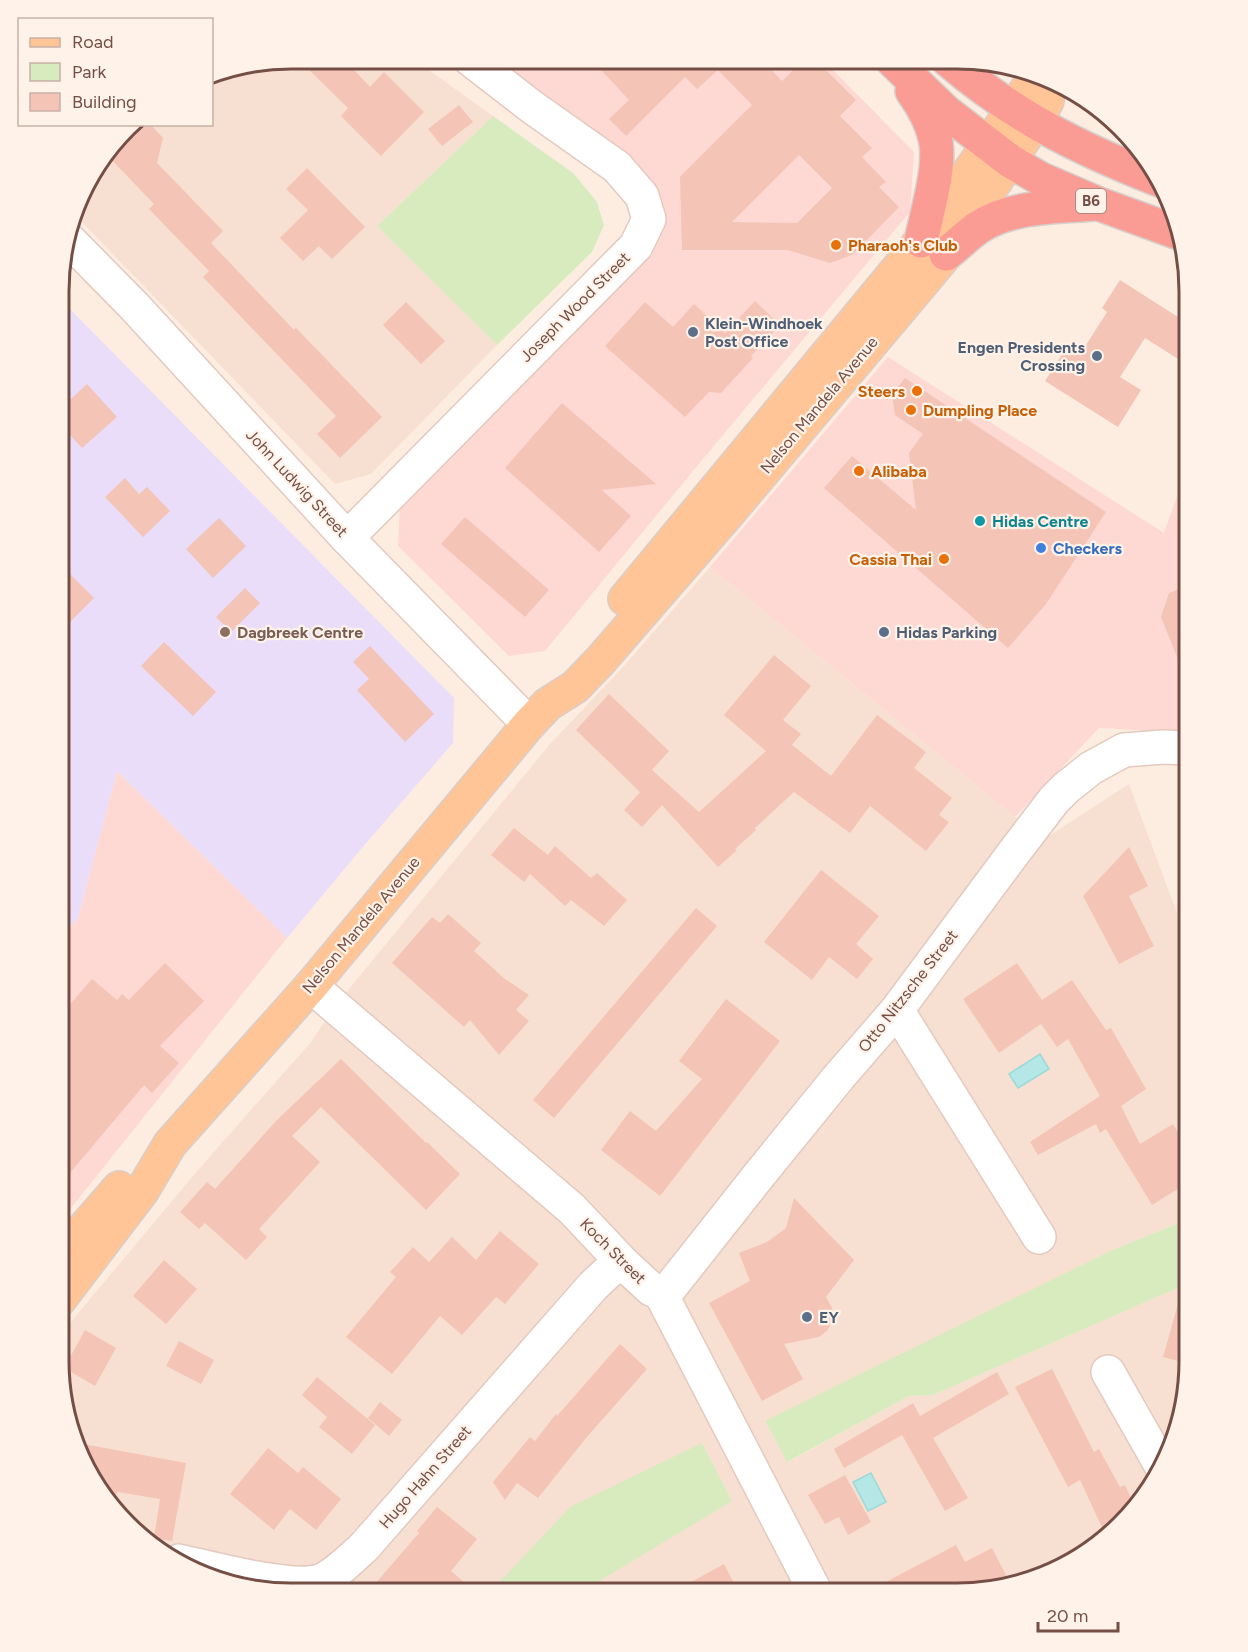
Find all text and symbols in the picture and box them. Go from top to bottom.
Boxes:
legend [18,18,213,126]
text: Road [72,31,113,53]
text: Park [72,61,107,83]
text: Building [72,91,137,113]
road number: B6 [1076,189,1106,213]
place label: Pharaoh's Club [848,236,958,255]
marker: Pharaoh's Club [829,238,843,252]
street label: Joseph Wood Street [516,248,634,366]
place label: Klein-Windhoek Post Office [705,314,823,351]
marker: Klein-Windhoek Post Office [686,325,700,339]
street label: Nelson Mandela Avenue [756,333,882,477]
place label: Engen Presidents Crossing [958,338,1086,375]
marker: Engen Presidents Crossing [1090,349,1104,363]
place label: Steers [858,382,906,401]
marker: Steers [910,384,924,398]
place label: Dumpling Place [923,401,1037,420]
marker: Dumpling Place [904,403,918,417]
street label: John Ludwig Street [242,425,352,541]
place label: Alibaba [871,462,927,481]
marker: Alibaba [852,464,866,478]
place label: Hidas Centre [992,512,1089,531]
marker: Hidas Centre [973,514,987,528]
place label: Checkers [1053,539,1122,558]
marker: Checkers [1034,541,1048,555]
place label: Cassia Thai [849,550,932,569]
marker: Cassia Thai [937,552,951,566]
place label: Dagbreek Centre [237,623,363,642]
place label: Hidas Parking [896,623,997,642]
marker: Dagbreek Centre [218,625,232,639]
marker: Hidas Parking [877,625,891,639]
street label: Nelson Mandela Avenue [298,853,424,997]
street label: Otto Nitzsche Street [854,926,962,1056]
street label: Koch Street [576,1214,650,1288]
place label: EY [819,1308,839,1327]
marker: EY [800,1310,814,1324]
street label: Hugo Hahn Street [375,1422,475,1532]
scale bar [1038,1595,1118,1633]
text: 20 m [1047,1605,1088,1627]

